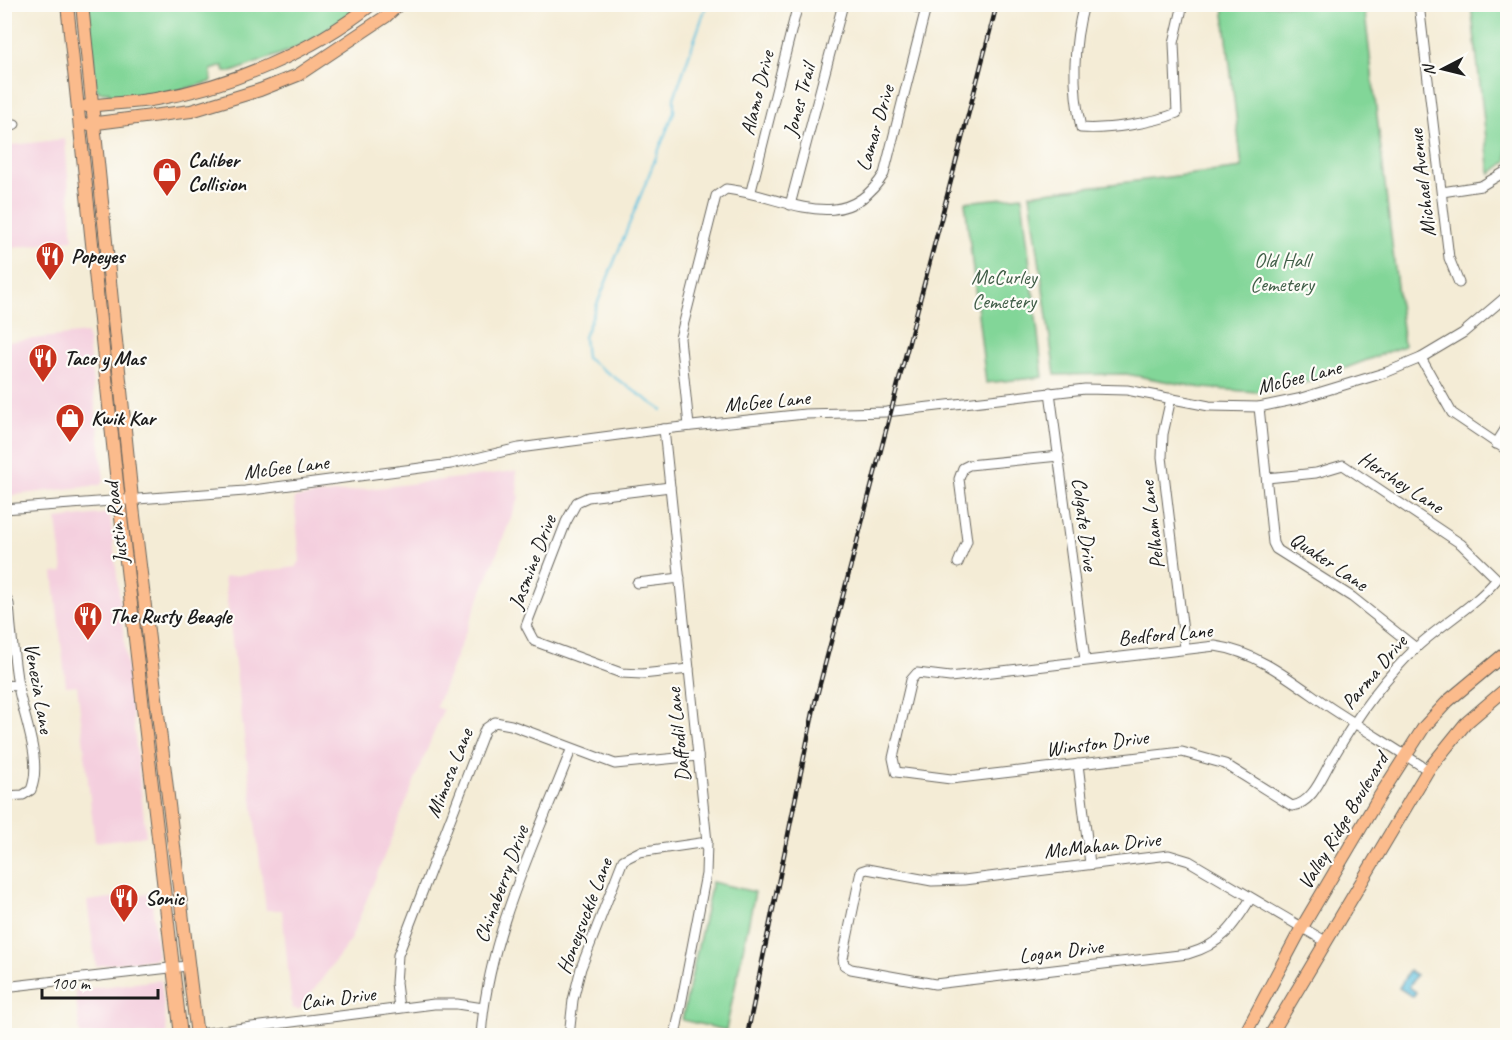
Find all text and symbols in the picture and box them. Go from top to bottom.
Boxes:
north arrow [1413,39,1473,99]
street label: Alamo Drive [734,46,781,138]
street label: Jones Trail [777,58,822,140]
text: N [1418,62,1440,77]
street label: Lamar Drive [850,80,901,174]
street label: Michael Avenue [1402,126,1442,238]
place label: Caliber Collision [188,147,247,197]
shop icon: Caliber Collision [151,156,183,198]
restaurant icon: Popeyes [34,240,66,282]
place label: Popeyes [71,243,127,270]
park label: Old Hall Cemetery [1250,247,1316,297]
park label: McCurley Cemetery [971,264,1039,314]
restaurant icon: Taco y Mas [27,342,59,384]
place label: Taco y Mas [64,345,148,372]
street label: McGee Lane [1254,354,1346,400]
street label: McGee Lane [723,384,813,418]
shop icon: Kwik Kar [54,402,86,444]
place label: Kwik Kar [91,405,157,431]
street label: Hershey Lane [1354,445,1450,520]
street label: McGee Lane [242,449,332,485]
street label: Colgate Drive [1066,476,1104,573]
street label: Justin Road [98,477,134,566]
street label: Pelham Lane [1133,477,1170,571]
street label: Jasmine Drive [502,510,562,614]
street label: Quaker Lane [1285,526,1374,597]
restaurant icon: The Rusty Beagle [72,600,104,642]
place label: The Rusty Beagle [109,603,234,629]
street label: Bedford Lane [1117,617,1215,651]
street label: Parma Drive [1335,628,1414,715]
street label: Venezia Lane [18,641,60,736]
street label: Daffodil Lane [660,686,696,783]
street label: Mimosa Lane [419,724,479,821]
street label: Winston Drive [1045,724,1152,762]
street label: Valley Ridge Boulevard [1292,746,1395,894]
street label: Chinaberry Drive [468,821,535,946]
street label: McMahan Drive [1043,826,1164,864]
street label: Honeysuckle Lane [550,853,618,978]
restaurant icon: Sonic [108,882,140,924]
place label: Sonic [145,885,186,911]
street label: Logan Drive [1018,933,1107,969]
scale bar [42,962,158,1000]
text: 100 m [51,972,92,994]
street label: Cain Drive [299,980,379,1015]

